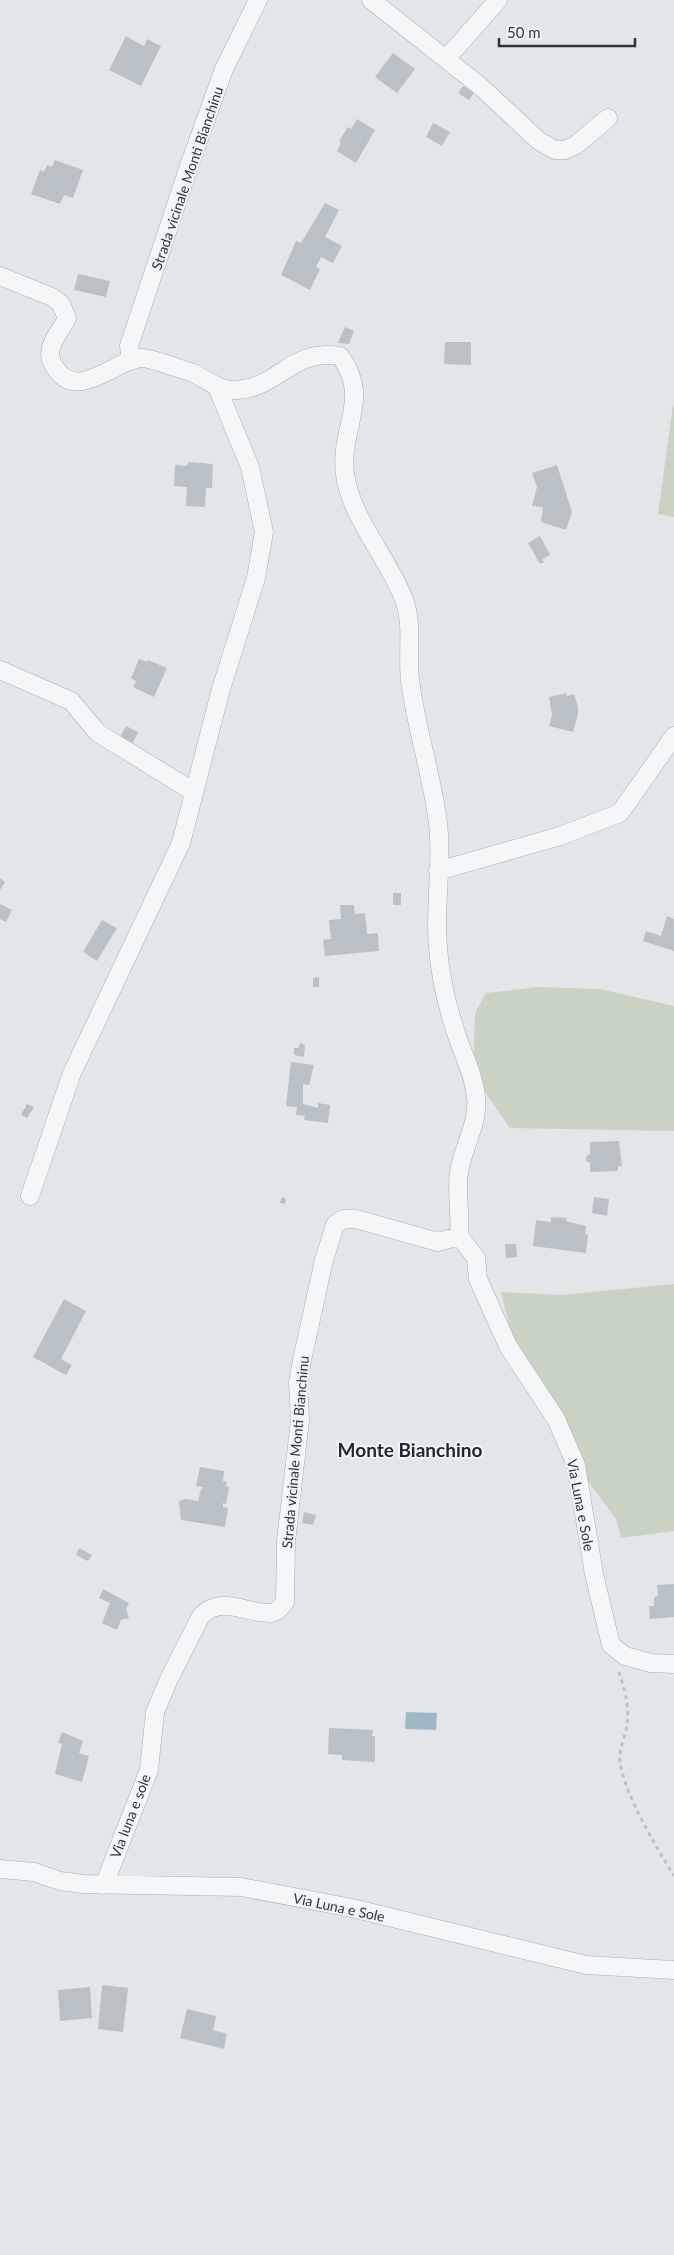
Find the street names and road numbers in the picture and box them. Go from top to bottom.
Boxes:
street label: Strada vicinale Monti Bianchinu [148,84,226,272]
street label: Strada vicinale Monti Bianchinu [278,1355,312,1549]
street label: Via Luna e Sole [564,1457,598,1553]
street label: Via luna e sole [106,1772,154,1860]
street label: Via Luna e Sole [292,1889,386,1925]

